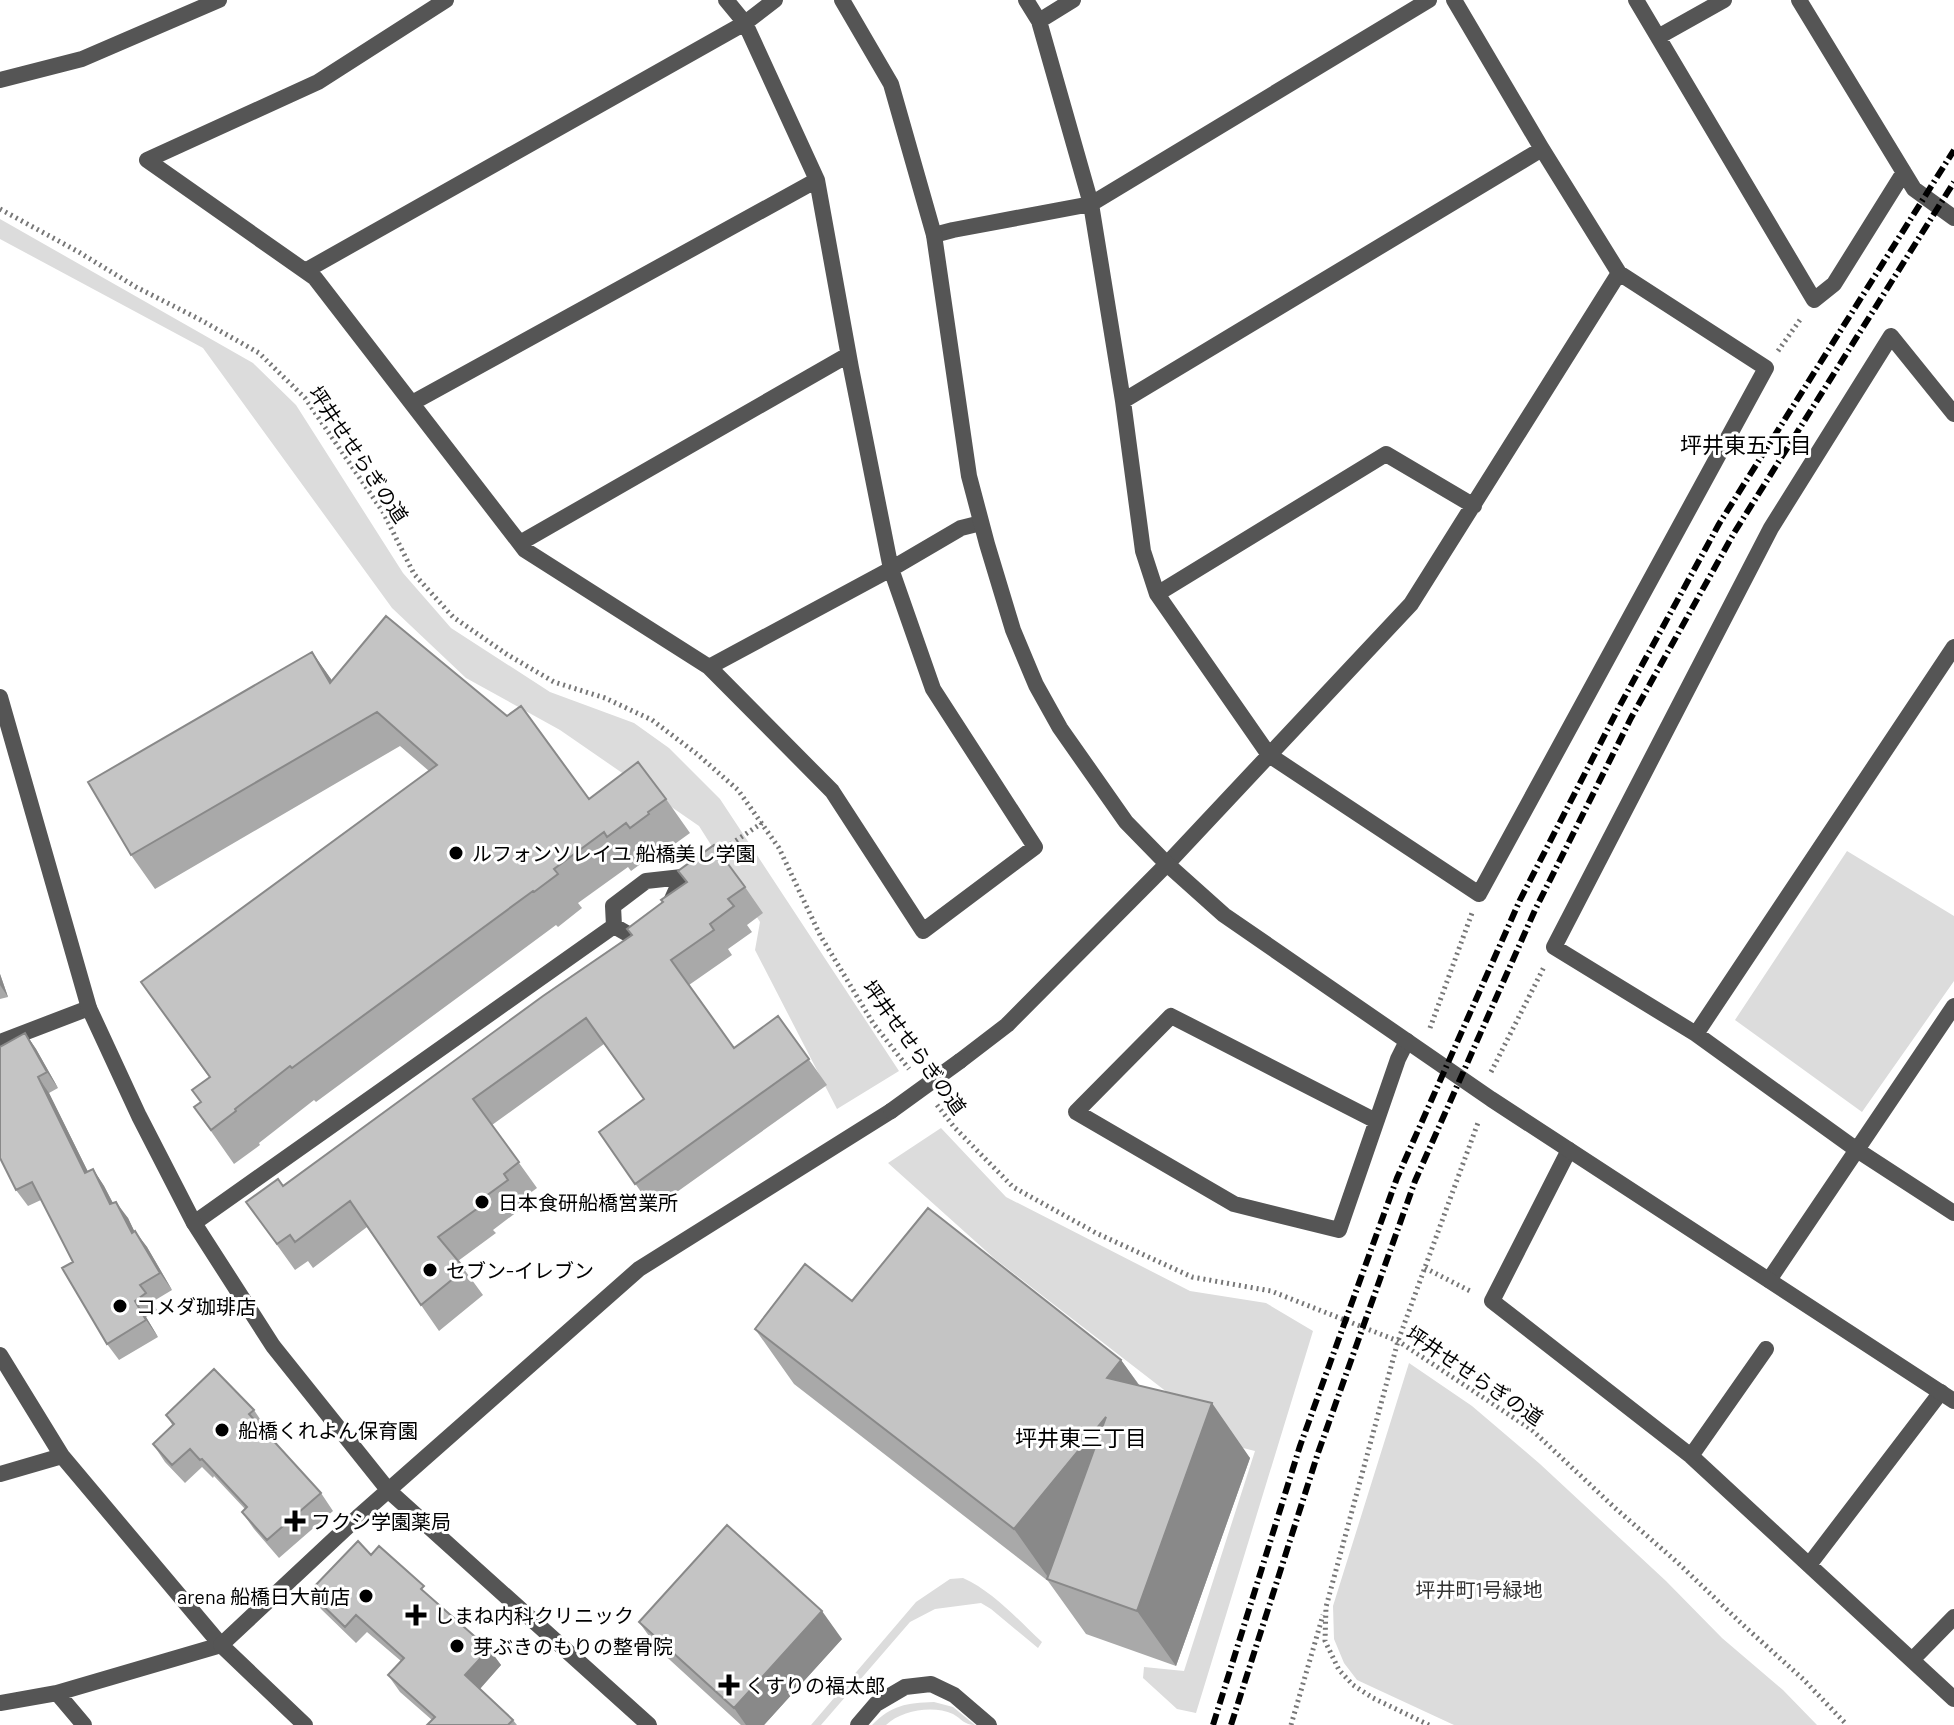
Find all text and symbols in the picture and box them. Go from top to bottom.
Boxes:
street label: 坪井せせらぎの道 [304,381,414,527]
district label: 坪井東五丁目 [1680,431,1812,457]
place label: ルフォンソレイユ 船橋美し学園 [472,841,756,865]
marker: ルフォンソレイユ 船橋美し学園 [447,844,465,862]
street label: 坪井せせらぎの道 [858,975,972,1119]
place label: 日本食研船橋営業所 [498,1190,678,1214]
marker: 日本食研船橋営業所 [473,1193,491,1211]
place label: セブン-イレブン [446,1258,594,1282]
marker: セブン-イレブン [421,1261,439,1279]
place label: コメダ珈琲店 [136,1294,256,1318]
marker: コメダ珈琲店 [111,1297,129,1315]
street label: 坪井せせらぎの道 [1402,1320,1548,1430]
place label: 船橋くれよん保育園 [238,1418,418,1442]
marker: 船橋くれよん保育園 [213,1421,231,1439]
district label: 坪井東三丁目 [1015,1424,1147,1450]
place label: フクシ学園薬局 [311,1509,451,1533]
marker: フクシ学園薬局 [286,1512,304,1530]
park label: 坪井町1号緑地 [1416,1577,1543,1601]
place label: arena 船橋日大前店 [177,1584,350,1608]
marker: arena 船橋日大前店 [357,1587,375,1605]
place label: しまね内科クリニック [434,1603,634,1627]
marker: しまね内科クリニック [405,1604,427,1626]
place label: 芽ぶきのもりの整骨院 [473,1634,673,1658]
marker: 芽ぶきのもりの整骨院 [448,1637,466,1655]
place label: くすりの福太郎 [745,1673,885,1697]
marker: くすりの福太郎 [720,1676,738,1694]

